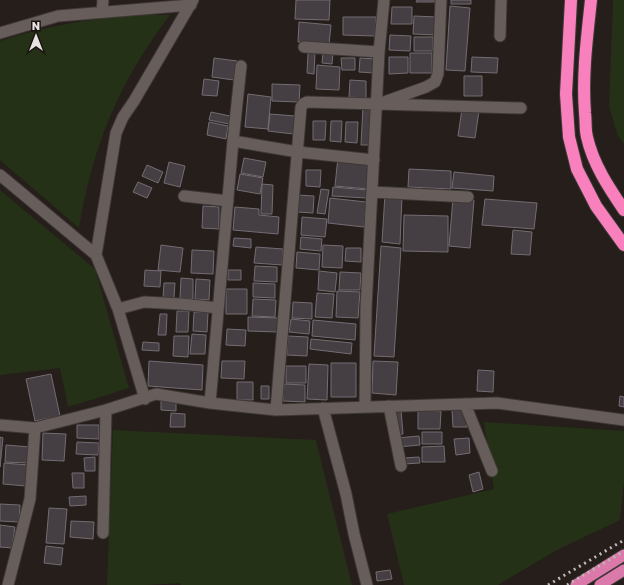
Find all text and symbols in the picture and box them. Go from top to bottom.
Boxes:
north arrow [16,16,56,56]
text: N [32,19,40,32]

